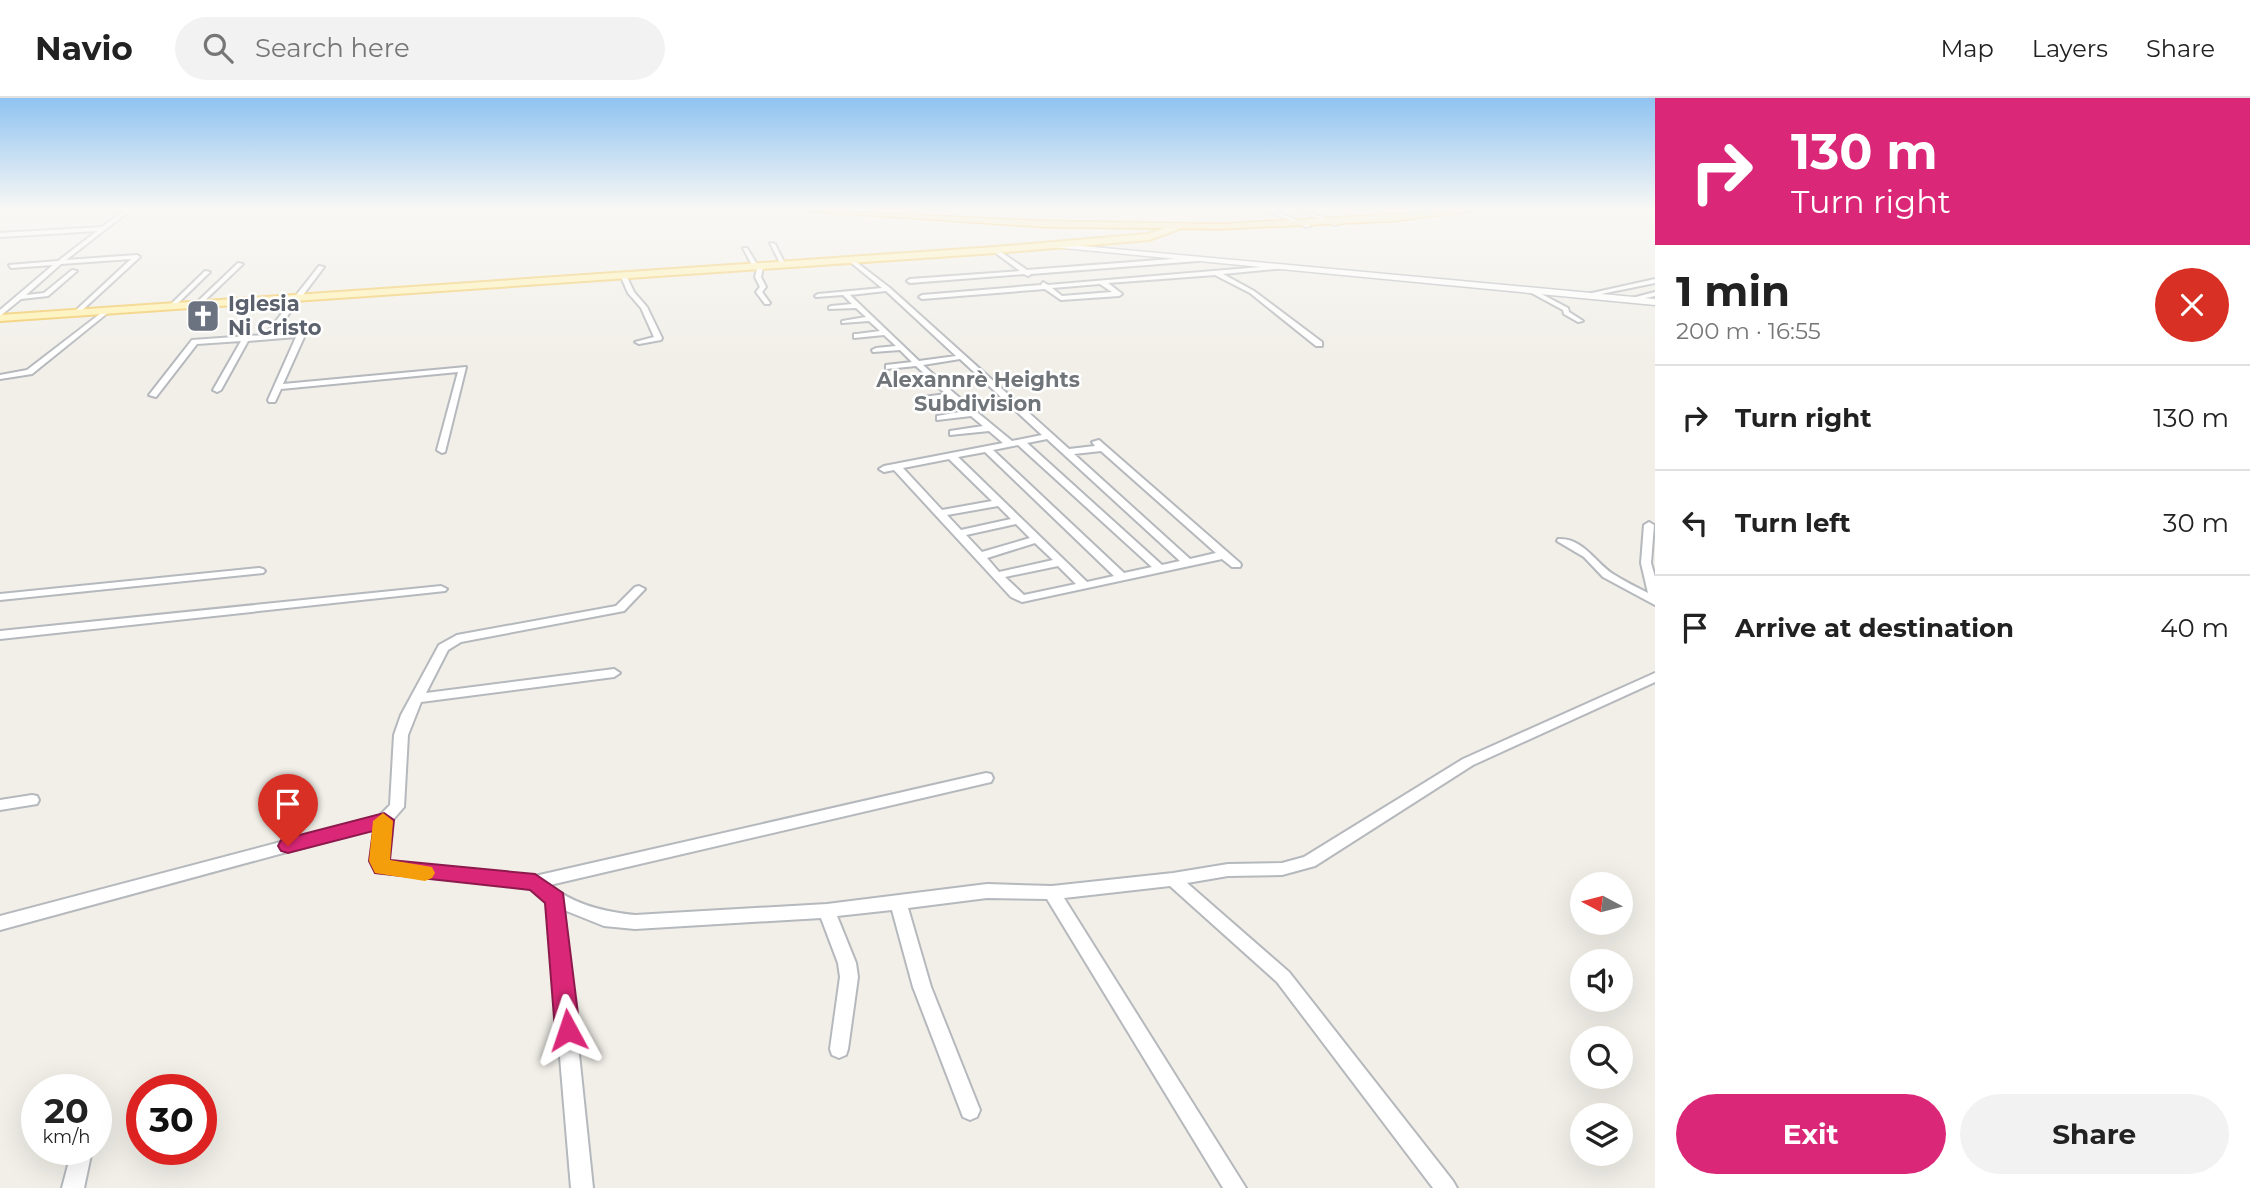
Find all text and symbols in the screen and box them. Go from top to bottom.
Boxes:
search box [175,17,665,80]
text: Navio [35,28,133,68]
icon: search [199,29,237,67]
text: Search here [255,32,410,64]
text: Map [1940,34,1994,63]
text: Layers [2032,34,2108,63]
text: Share [2146,34,2215,63]
text: 130 m [1791,122,1938,181]
icon: right [1676,126,1767,217]
text: Turn right [1791,182,1951,221]
text: 1 min [1676,265,1790,317]
button: close [2155,268,2229,342]
place label: Iglesia Ni Cristo [228,291,322,340]
church icon: Iglesia Ni Cristo [184,297,222,335]
text: 200 m · 16:55 [1676,317,1821,345]
district label: Alexannrè Heights Subdivision [875,367,1080,416]
icon: right [1676,399,1714,437]
text: Turn right [1735,402,1871,434]
text: 130 m [2153,402,2229,434]
icon: left [1676,504,1714,542]
text: Turn left [1735,507,1851,539]
text: 30 m [2163,507,2229,539]
icon: arrive [1676,609,1714,647]
text: Arrive at destination [1735,612,2014,644]
text: 40 m [2160,612,2229,644]
pin [258,774,318,846]
icon: arrive [269,785,307,823]
north arrow [1570,872,1633,934]
map controls [1570,872,1633,1166]
button: sound [1570,949,1633,1012]
position arrow [531,993,605,1067]
button: search [1570,1026,1633,1089]
speed limit sign: 30 [126,1074,217,1165]
text: 20 [44,1089,89,1132]
button: Exit [1676,1094,1946,1174]
button: Share [1960,1094,2229,1174]
button: layers [1570,1103,1633,1166]
text: km/h [42,1126,91,1148]

